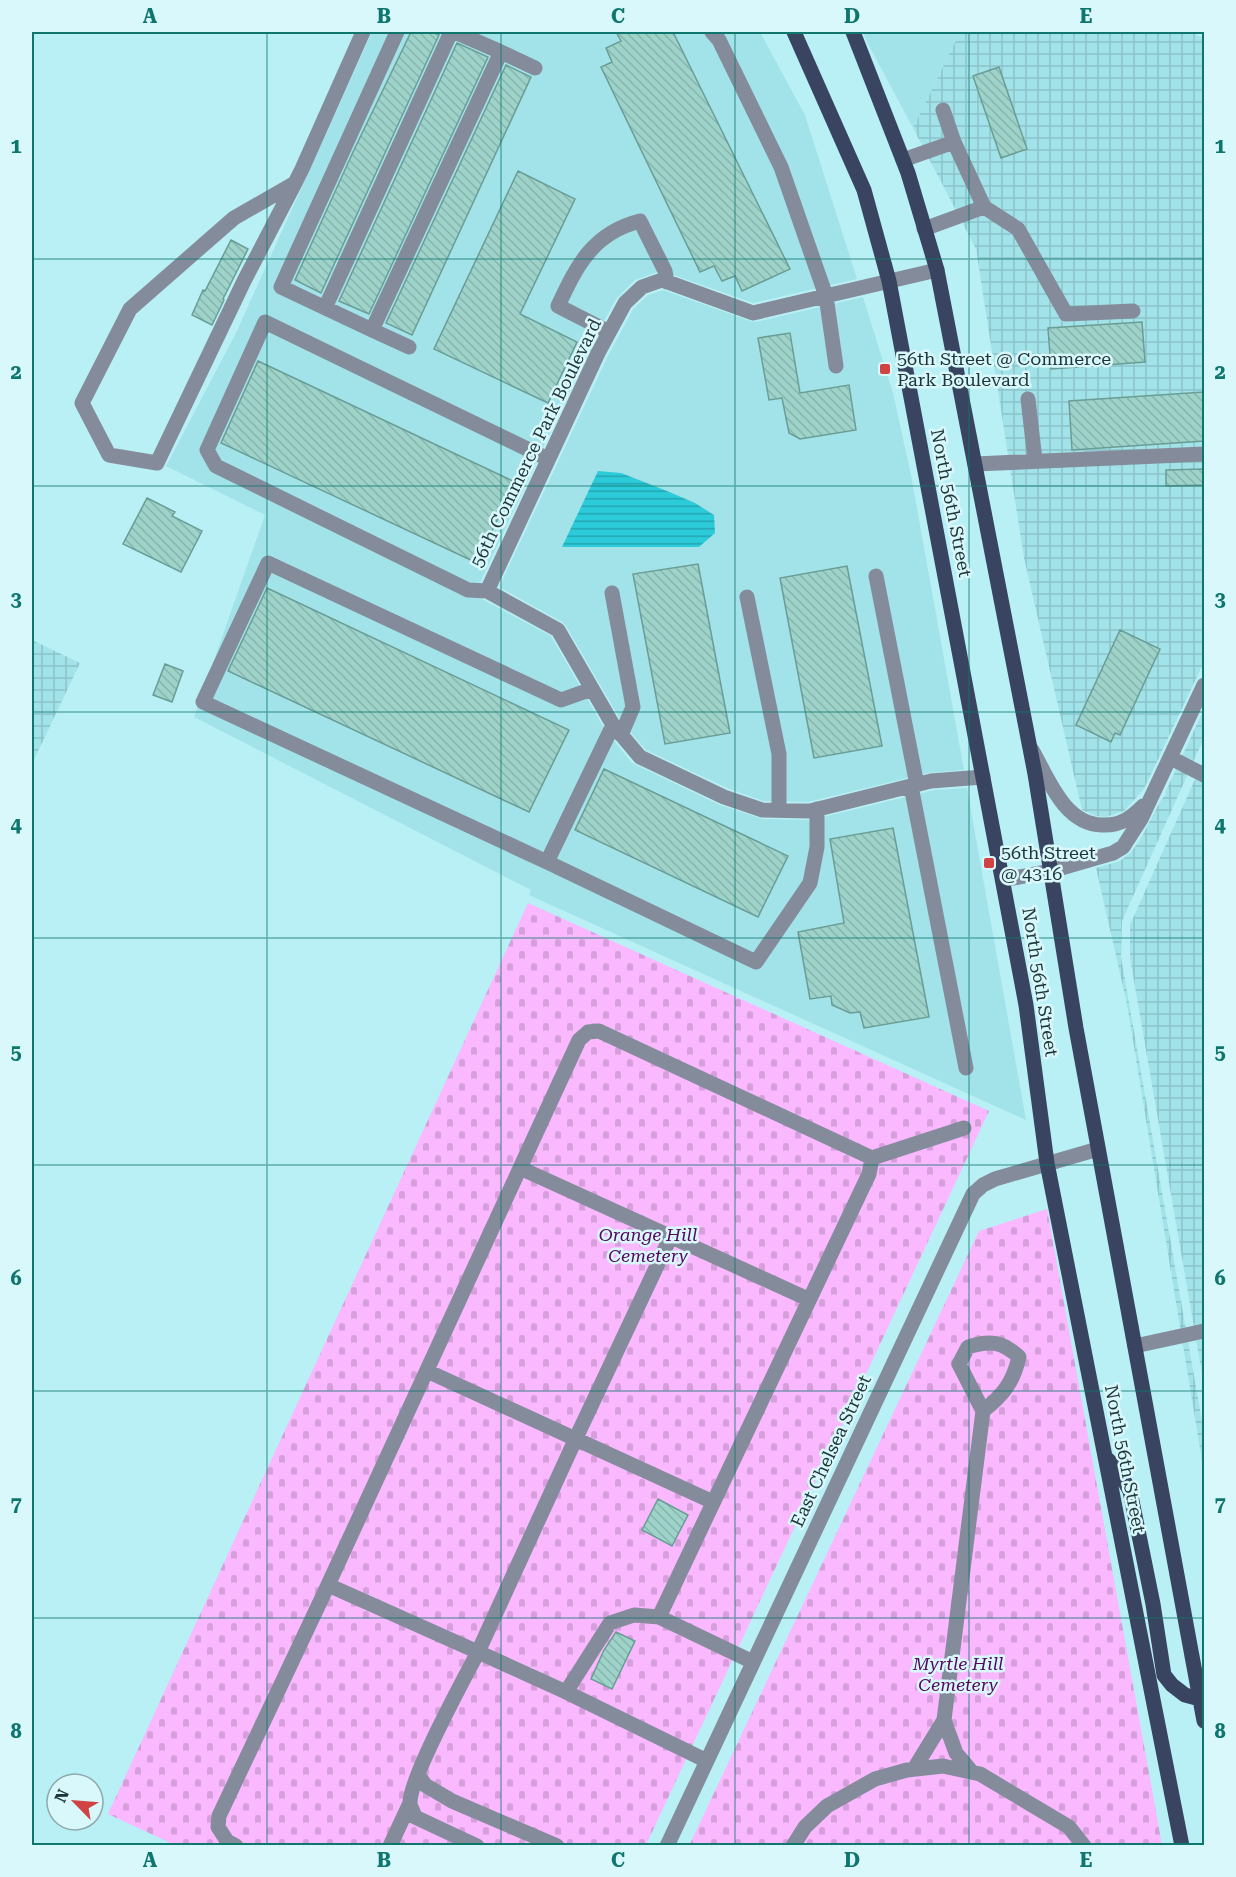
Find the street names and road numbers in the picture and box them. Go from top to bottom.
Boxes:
street label: 56th Commerce Park Boulevard [466,315,605,571]
street label: North 56th Street [927,427,976,579]
street label: North 56th Street [1018,906,1063,1058]
street label: East Chelsea Street [786,1371,875,1530]
street label: North 56th Street [1101,1383,1150,1535]

